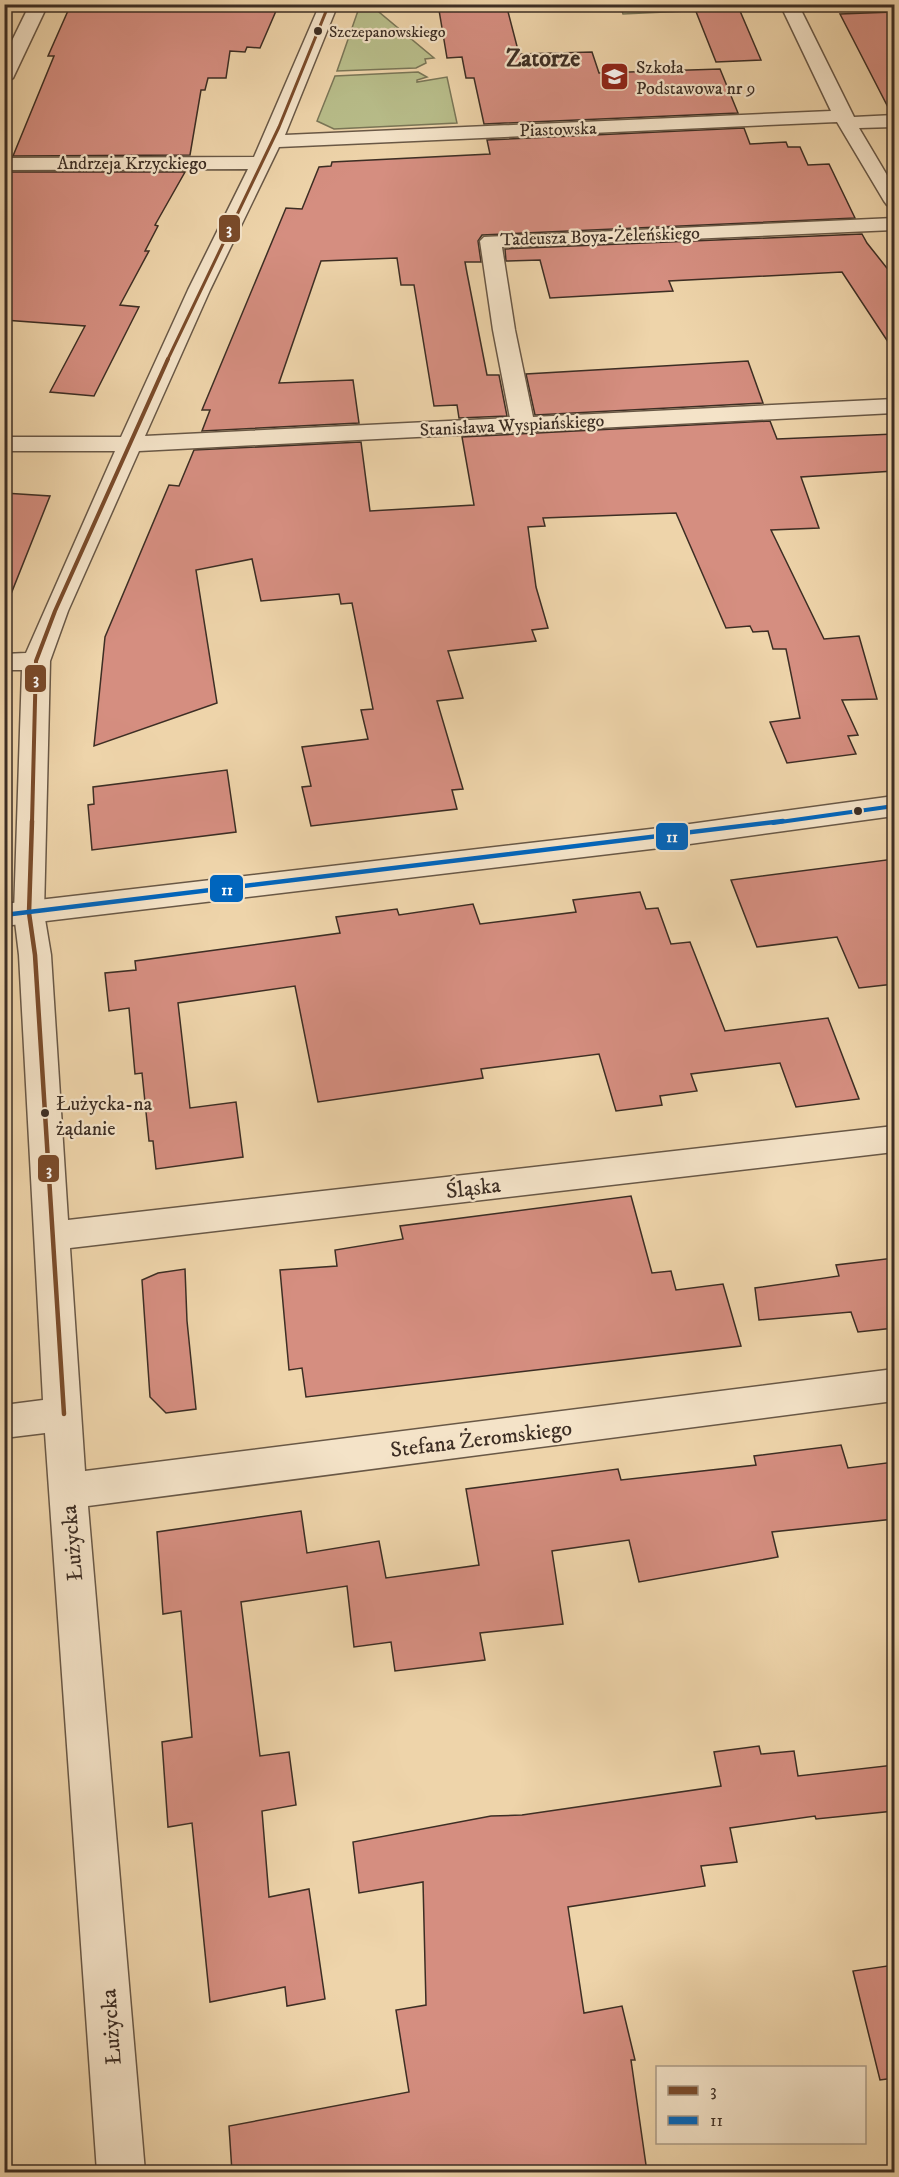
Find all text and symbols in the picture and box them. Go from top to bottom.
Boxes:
place label: Szczepanowskiego [329,22,446,42]
marker: Szczepanowskiego [312,25,324,37]
district label: Zatorze [506,44,580,74]
place label: Szkoła Podstawowa nr 9 [636,57,755,100]
school or university icon: Szkoła Podstawowa nr 9 [599,61,631,93]
street label: Piastowska [519,118,597,142]
street label: Andrzeja Krzyckiego [57,153,207,175]
line badge: 3 [218,214,241,243]
text: 3 [226,219,232,239]
street label: Tadeusza Boya-Żeleńskiego [500,223,700,251]
street label: Stanisława Wyspiańskiego [419,410,605,442]
line badge: 3 [24,664,47,693]
text: 3 [33,669,39,689]
unlabelled marker [852,805,864,817]
line badge: 11 [655,822,689,851]
text: 11 [666,827,678,847]
line badge: 11 [209,874,244,903]
text: 11 [221,880,233,900]
place label: Łużycka-na żądanie [56,1092,153,1142]
marker: Łużycka-na żądanie [39,1107,51,1119]
line badge: 3 [37,1154,60,1183]
text: 3 [46,1160,52,1180]
street label: Śląska [444,1171,503,1205]
street label: Stefana Żeromskiego [389,1415,573,1464]
street label: Łużycka [56,1503,89,1582]
street label: Łużycka [95,1987,128,2066]
legend [656,2066,866,2144]
text: 3 [710,2080,717,2102]
text: 11 [710,2110,723,2132]

